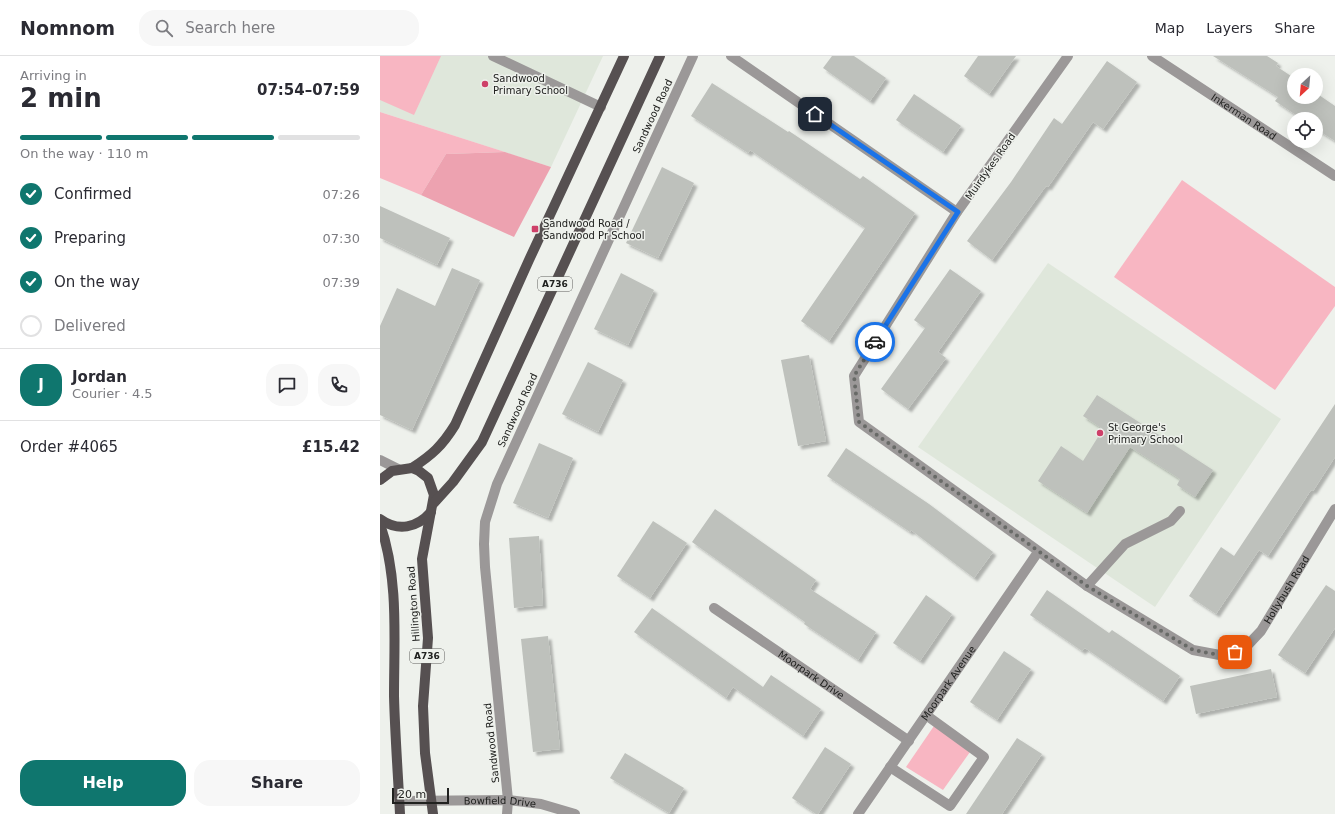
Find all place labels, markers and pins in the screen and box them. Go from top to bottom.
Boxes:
place label: Sandwood Primary School [493,73,568,96]
marker: Sandwood Primary School [480,79,490,89]
pin [798,97,832,131]
place label: Sandwood Road / Sandwood Pr School [543,218,644,241]
marker: Sandwood Road / Sandwood Pr School [530,224,540,234]
place label: St George's Primary School [1108,422,1183,445]
marker: St George's Primary School [1095,428,1105,438]
pin [1218,635,1252,669]

